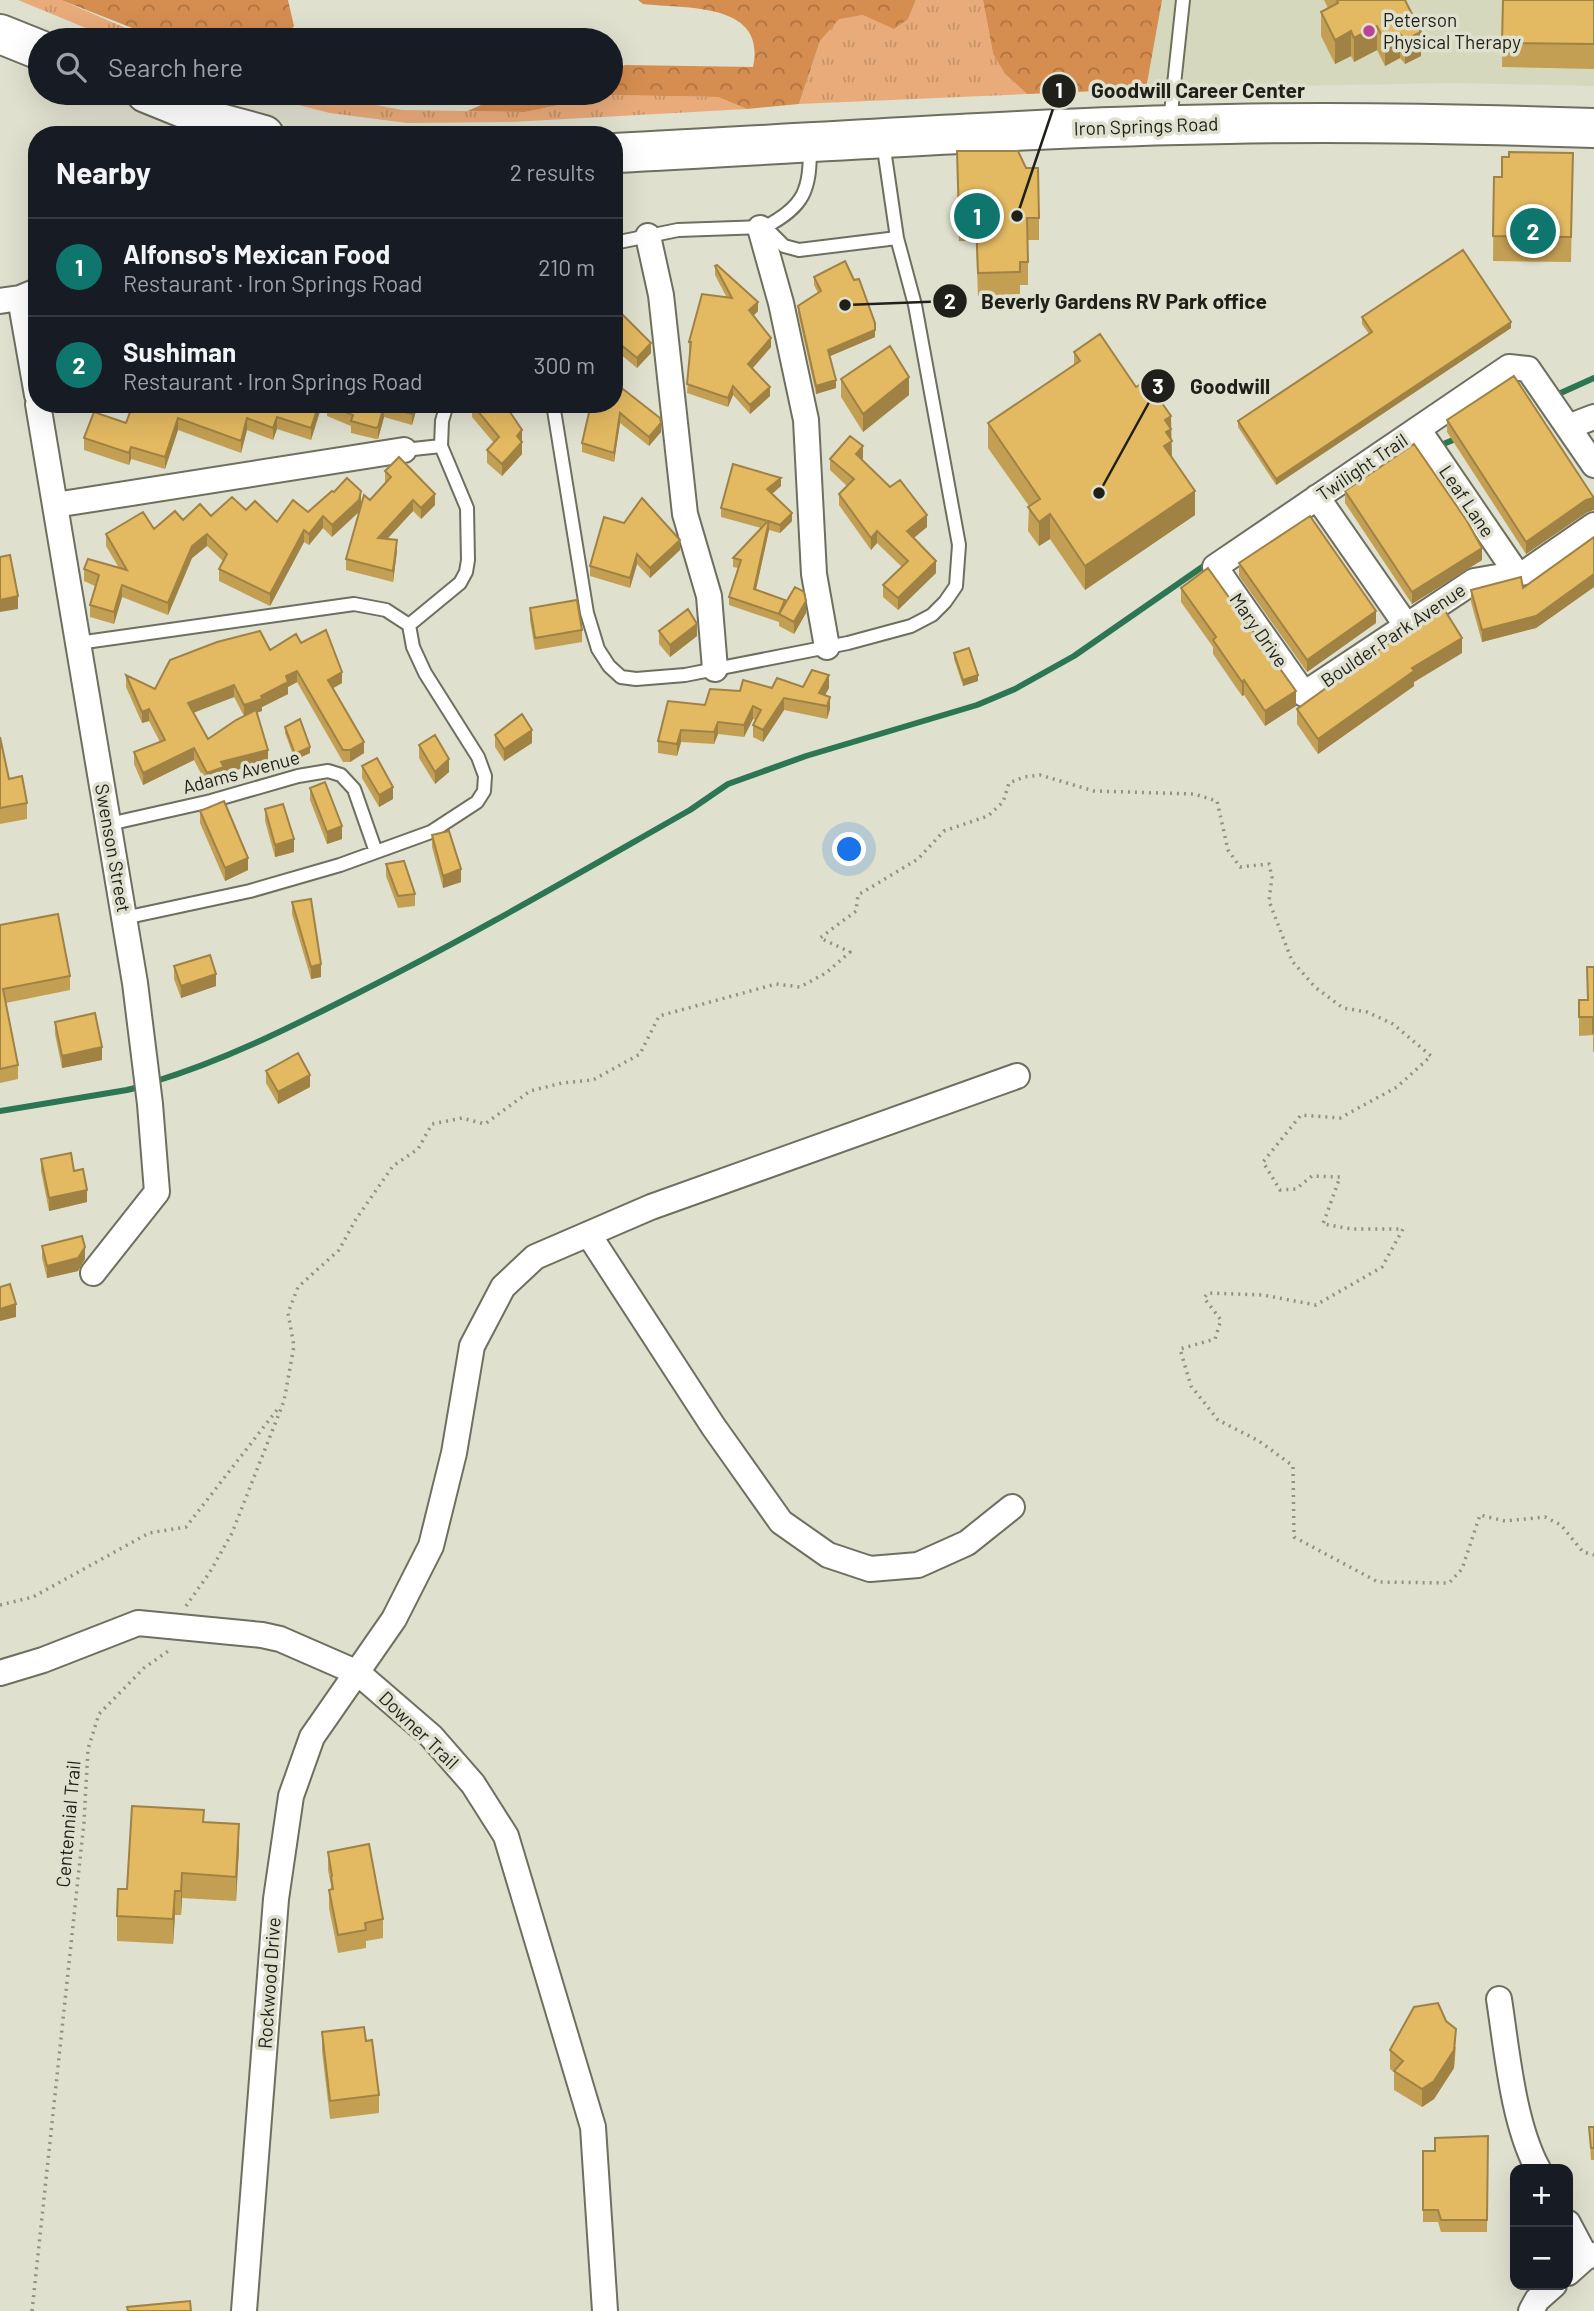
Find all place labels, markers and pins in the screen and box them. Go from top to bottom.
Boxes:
place label: Peterson Physical Therapy [1383,8,1521,53]
marker: Peterson Physical Therapy [1361,23,1377,39]
callout: Goodwill Career Center [1042,70,1319,112]
pin: 1 [954,190,1000,242]
pin: 2 [1510,205,1556,257]
callout: Beverly Gardens RV Park office [932,280,1281,322]
callout: Goodwill [1141,365,1284,407]

